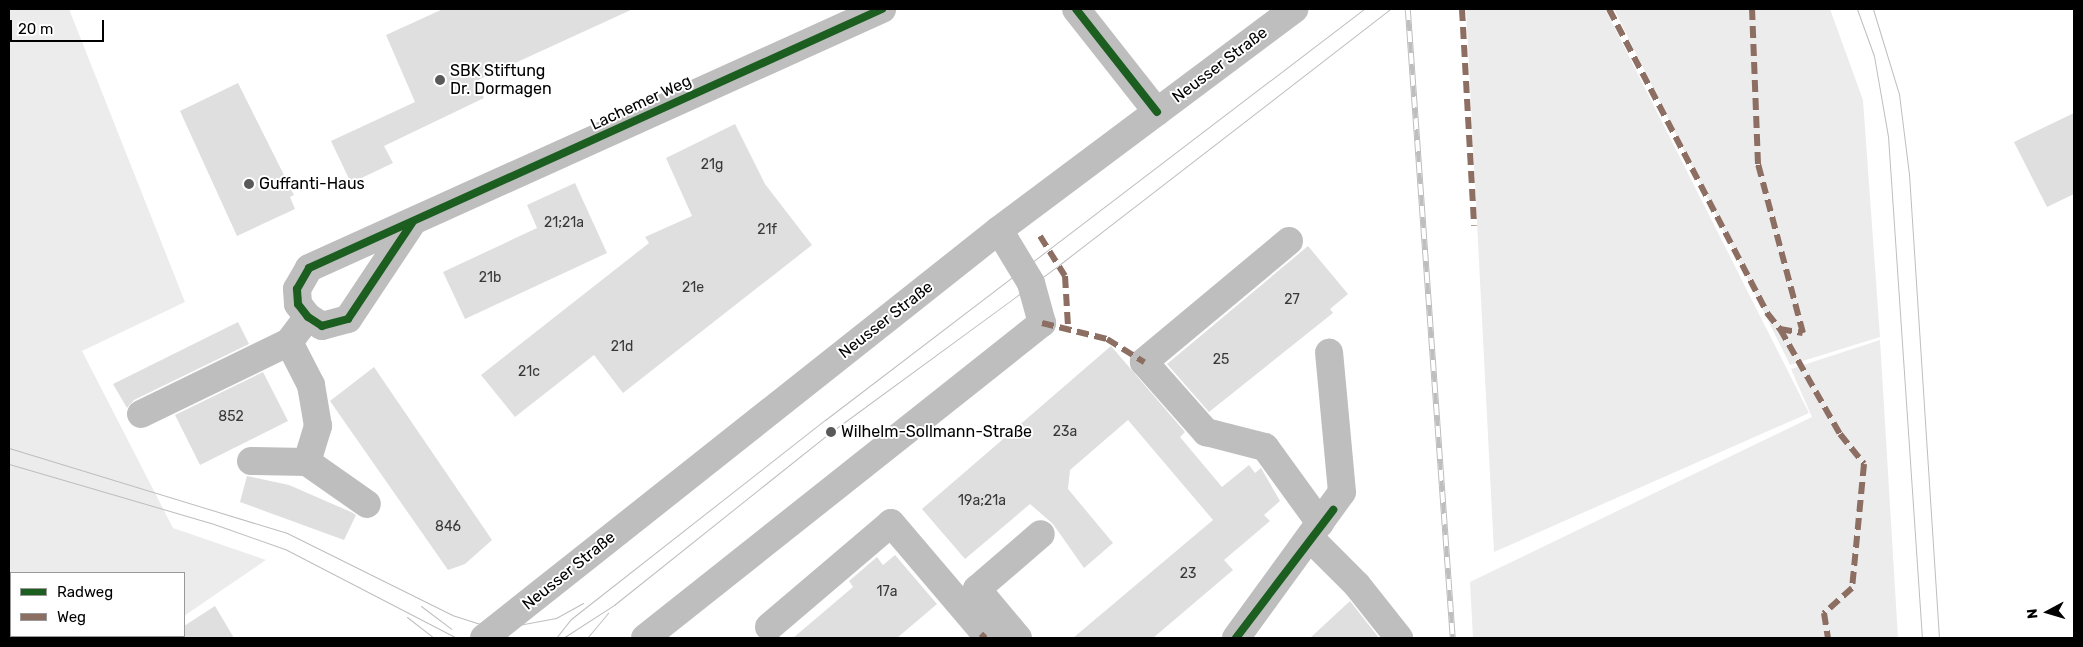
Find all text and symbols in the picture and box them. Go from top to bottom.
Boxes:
scale bar [12,10,106,42]
text: 20 m [18,20,53,38]
street label: Neusser Straße [1169,23,1271,107]
place label: SBK Stiftung Dr. Dormagen [450,61,552,99]
street label: Lachemer Weg [587,71,695,135]
marker: SBK Stiftung Dr. Dormagen [434,74,446,86]
house number: 21g [701,157,723,173]
place label: Guffanti-Haus [259,174,365,194]
marker: Guffanti-Haus [243,178,255,190]
house number: 21;21a [544,215,584,231]
house number: 21f [757,222,777,238]
house number: 21b [479,270,501,286]
street label: Neusser Straße [835,277,937,363]
house number: 21e [682,280,704,296]
house number: 27 [1284,292,1300,308]
house number: 21d [611,339,633,355]
house number: 25 [1213,352,1229,368]
house number: 21c [518,364,540,380]
house number: 852 [218,409,244,425]
place label: Wilhelm-Sollmann-Straße [841,422,1032,442]
house number: 23a [1053,424,1077,440]
marker: Wilhelm-Sollmann-Straße [825,426,837,438]
house number: 19a;21a [958,493,1006,509]
house number: 846 [435,519,461,535]
street label: Neusser Straße [519,528,619,614]
house number: 23 [1180,566,1196,582]
legend [10,572,185,637]
text: Radweg [57,583,113,601]
house number: 17a [877,584,897,600]
north arrow [2023,587,2073,637]
text: Weg [57,608,86,626]
text: N [2024,608,2042,620]

